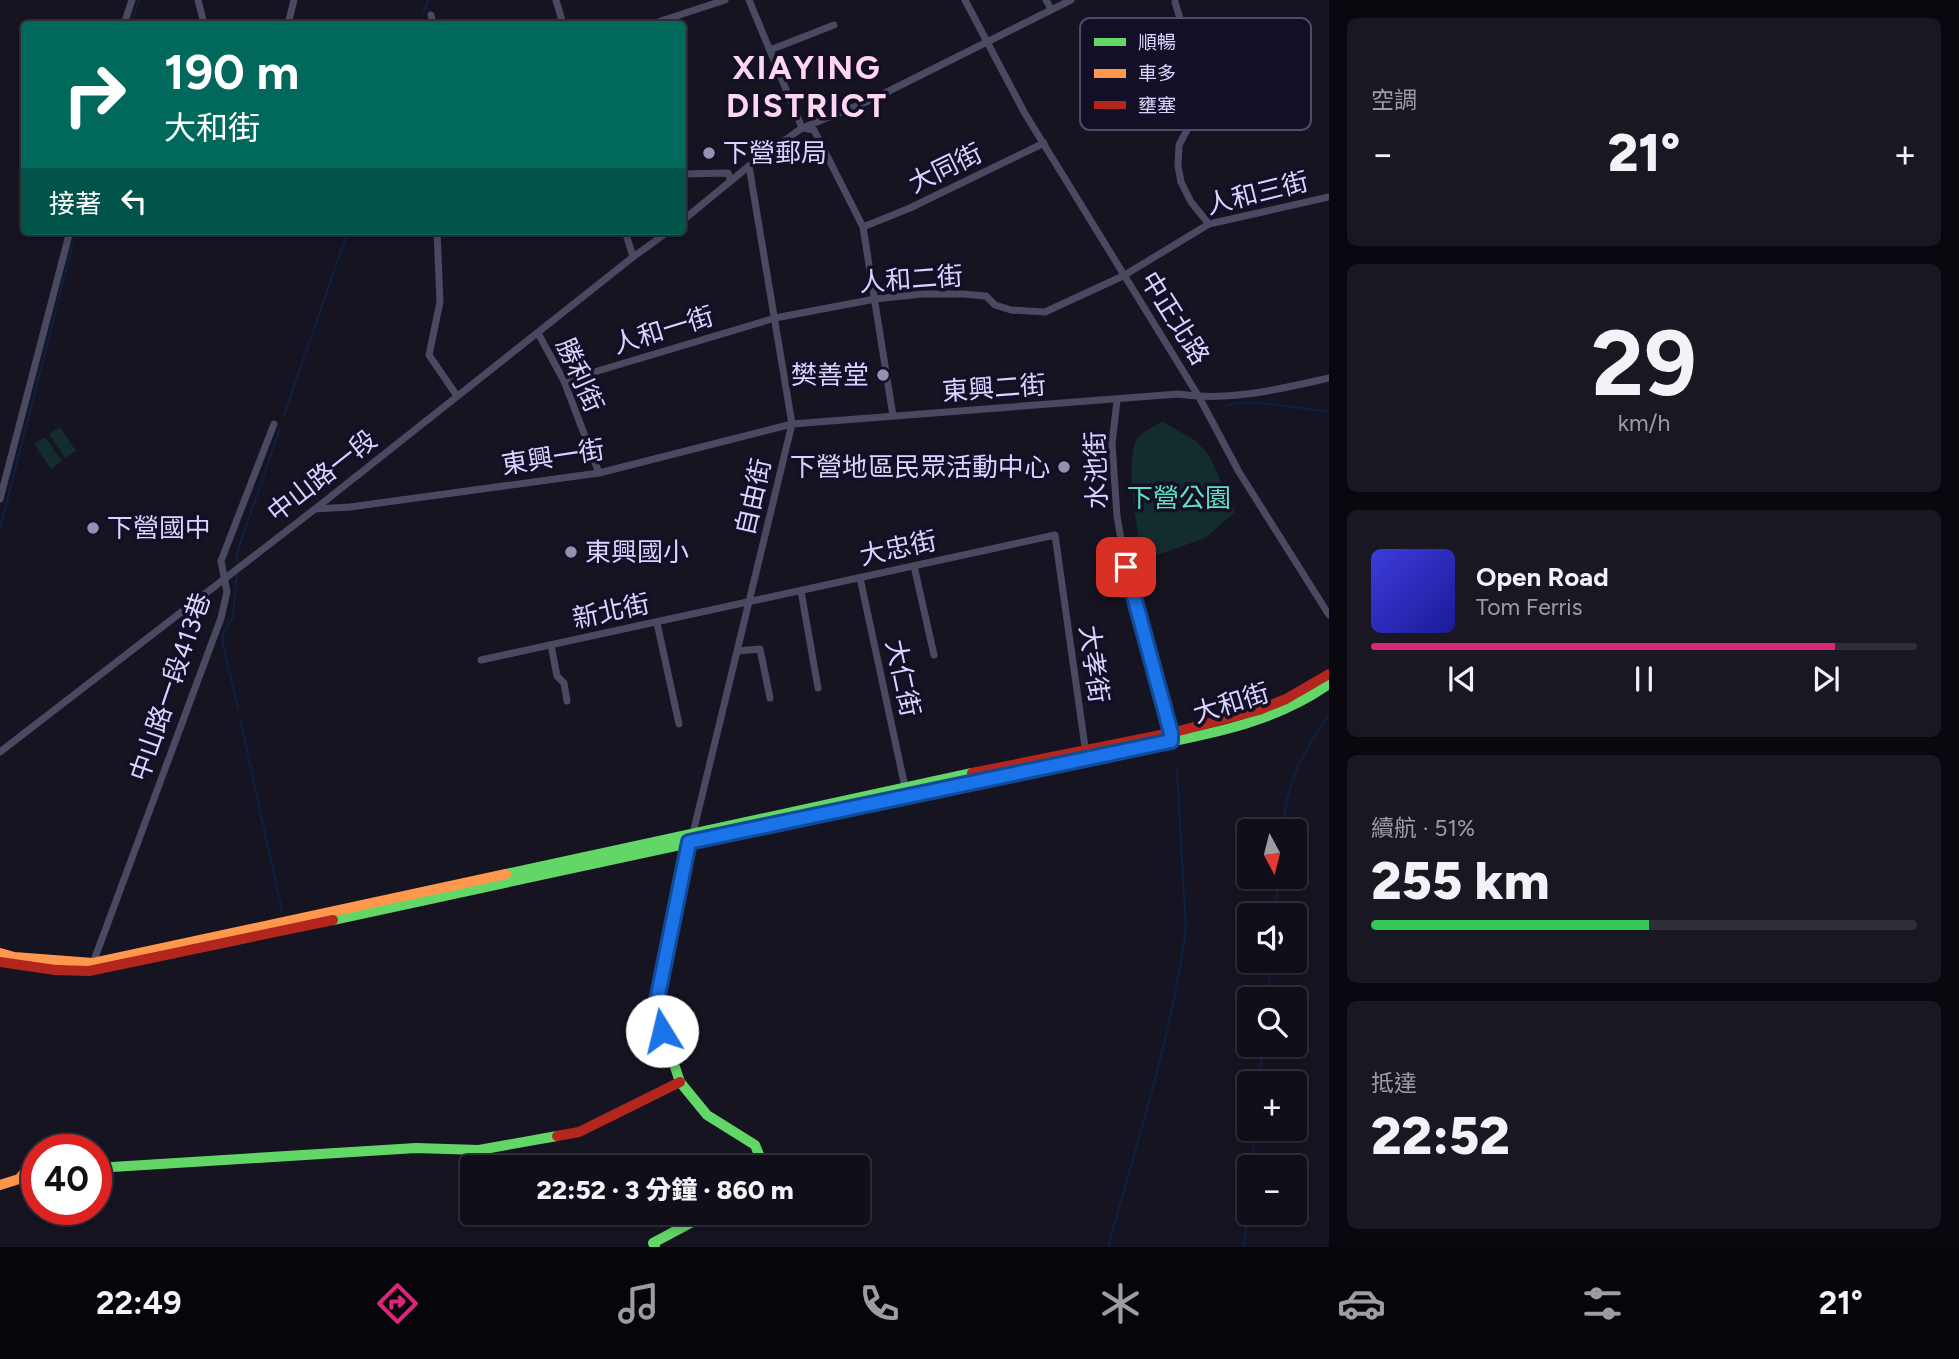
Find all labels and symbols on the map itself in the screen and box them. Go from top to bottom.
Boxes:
legend [1080,18,1311,130]
text: 順暢 [1138,31,1176,54]
district label: XIAYING DISTRICT [726,48,888,125]
text: 車多 [1138,62,1176,85]
text: 壅塞 [1138,94,1176,117]
place label: 下營郵局 [723,137,827,169]
street label: 大同街 [903,137,987,199]
marker: 下營郵局 [701,145,717,161]
street label: 人和三街 [1203,165,1311,221]
street label: 人和二街 [858,259,964,299]
street label: 中正北路 [1134,265,1216,371]
street label: 人和一街 [609,299,717,361]
street label: 勝利街 [550,333,610,417]
place label: 樊善堂 [791,359,869,391]
marker: 樊善堂 [875,367,891,383]
street label: 東興二街 [941,368,1047,408]
street label: 中山路一段 [261,423,383,529]
street label: 水池街 [1079,430,1113,510]
street label: 東興一街 [499,433,607,481]
place label: 下營地區民眾活動中心 [790,451,1050,483]
street label: 自由街 [729,455,777,539]
marker: 下營地區民眾活動中心 [1056,459,1072,475]
park label: 下營公園 [1127,482,1231,514]
place label: 下營國中 [107,512,211,544]
marker: 下營國中 [85,520,101,536]
street label: 大忠街 [857,524,939,572]
place label: 東興國小 [585,536,689,568]
pin [1096,537,1156,597]
marker: 東興國小 [563,544,579,560]
street label: 新北街 [570,587,652,635]
street label: 中山路一段413巷 [123,589,217,785]
street label: 大孝街 [1073,623,1115,705]
street label: 大仁街 [879,637,927,719]
street label: 大和街 [1189,676,1273,730]
north arrow [1237,819,1307,889]
position arrow [625,994,699,1068]
speed limit sign: 40 [21,1134,112,1225]

